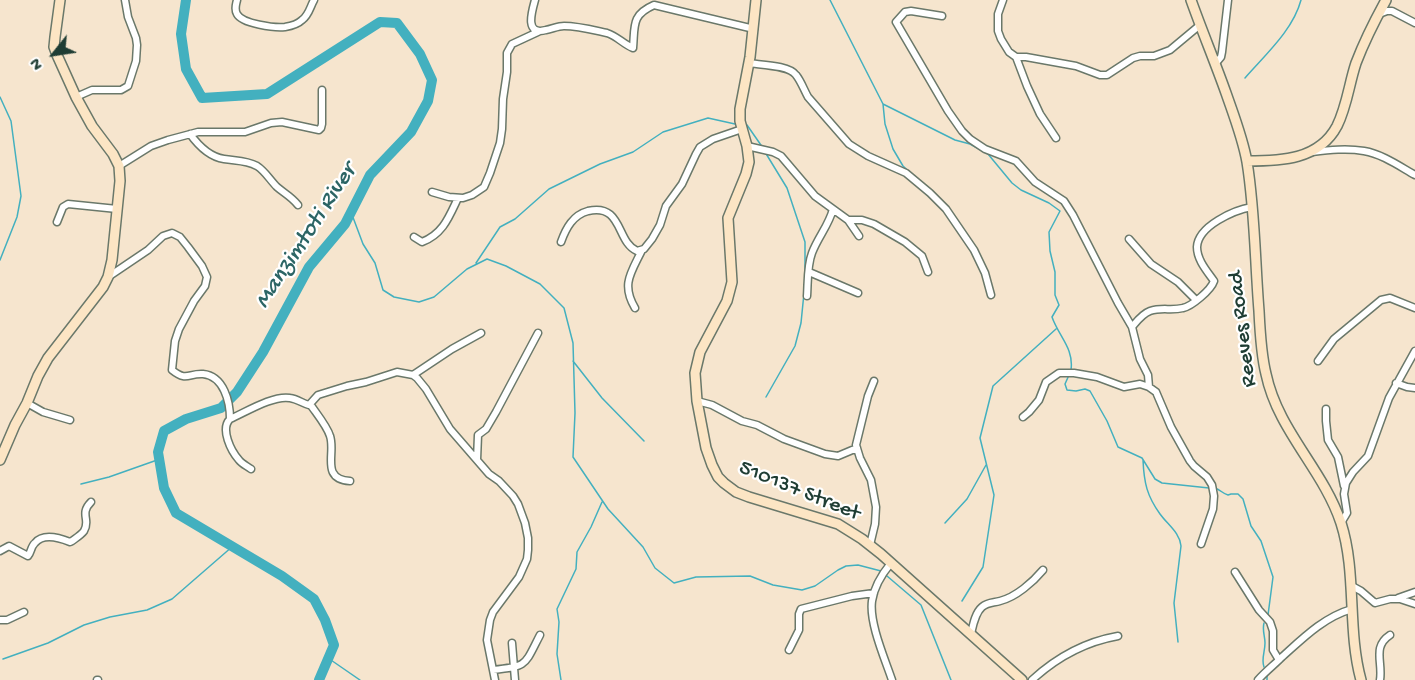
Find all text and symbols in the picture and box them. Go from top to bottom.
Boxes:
north arrow [24,24,84,84]
text: N [27,54,49,73]
water label: Manzimtoti River [250,159,364,315]
street label: Reeves Road [1224,270,1264,388]
street label: 510137 Street [734,456,864,528]

